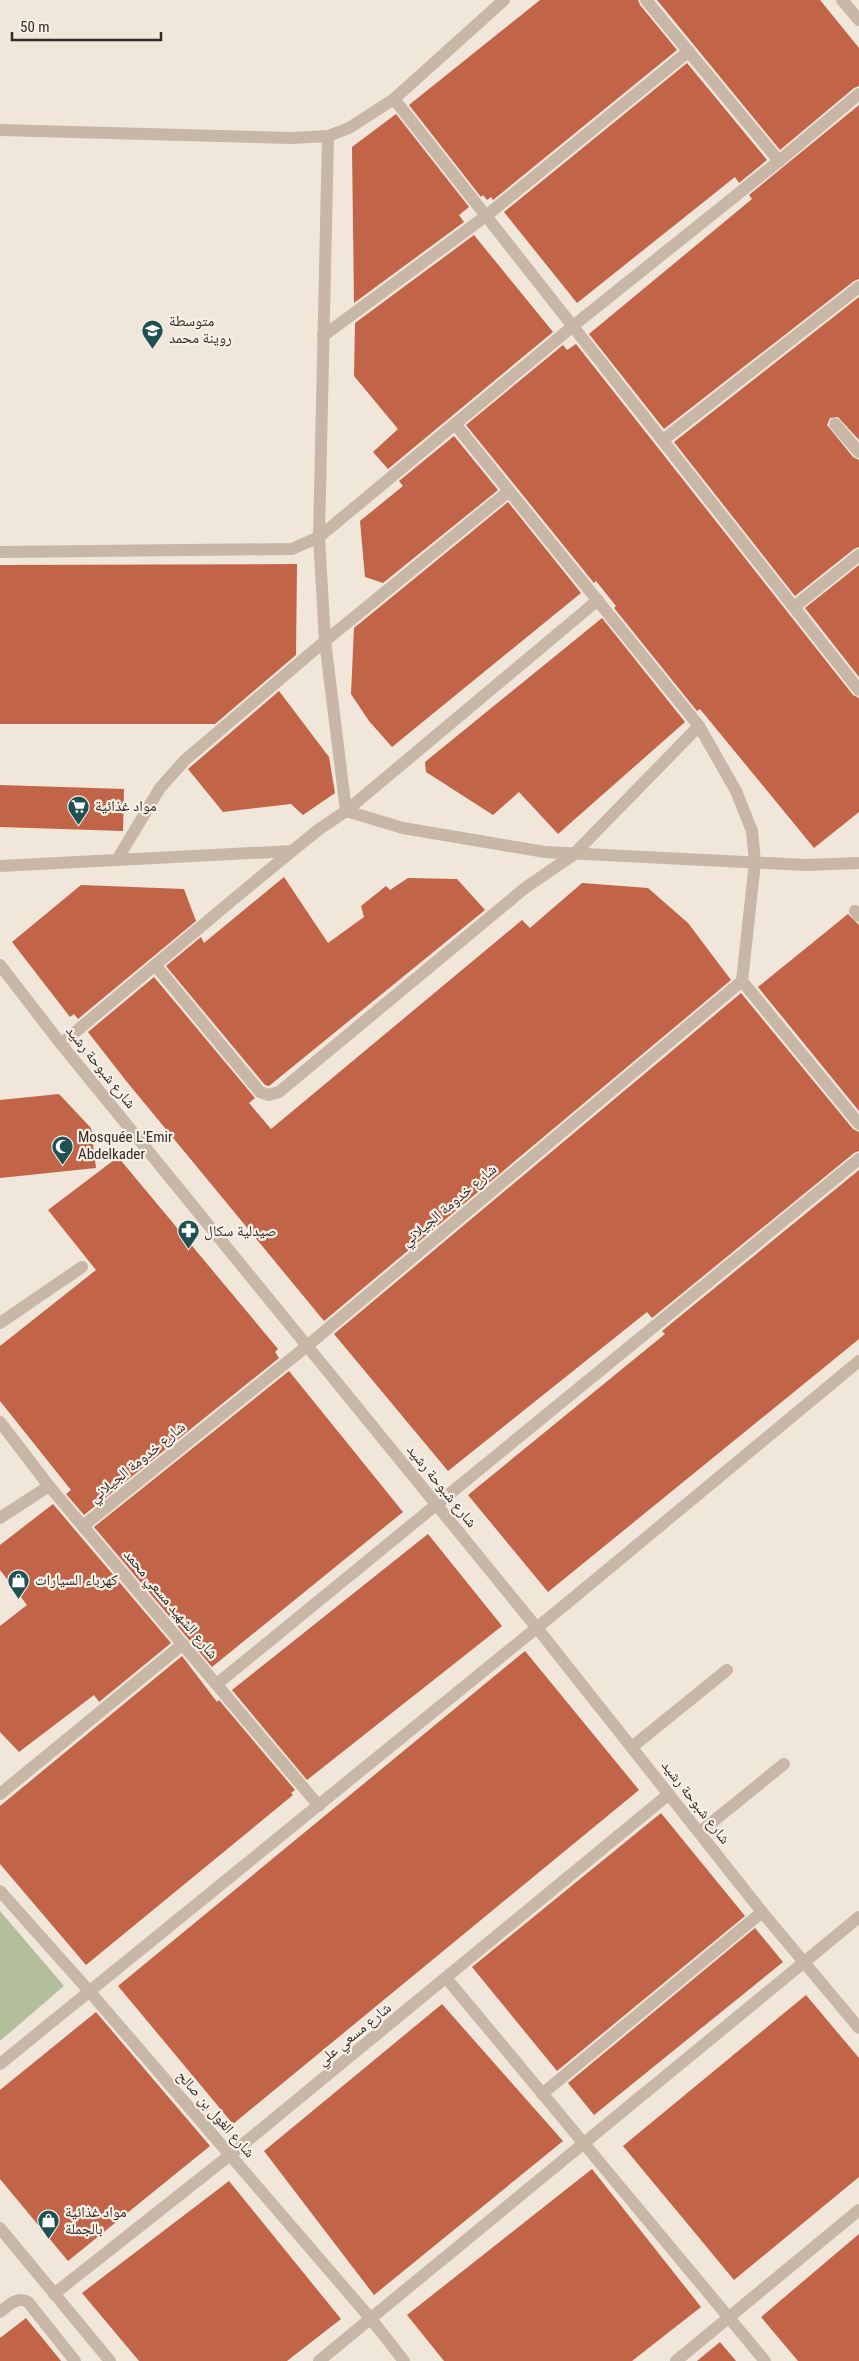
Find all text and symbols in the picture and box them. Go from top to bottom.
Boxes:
scale bar [12,10,161,42]
text: 50 m [20,18,50,36]
place label: متوسطة روينة محمد [169,312,232,347]
school or university icon: متوسطة روينة محمد [141,318,165,349]
supermarket icon: مواد غذائية [67,794,91,825]
place label: مواد غذائية [95,797,157,815]
street label: شارع شبوحة رشيد [61,1022,140,1113]
place label: Mosquée L'Emir Abdelkader [78,1128,173,1163]
mosque icon: Mosquée L'Emir Abdelkader [50,1134,74,1165]
street label: شارع خدومة الجيلاني [398,1160,502,1252]
pharmacy icon: صيدلية سكال [176,1219,200,1250]
place label: صيدلية سكال [204,1222,277,1241]
street label: شارع خدومة الجيلاني [85,1418,191,1508]
street label: شارع شبوحة رشيد [402,1441,481,1532]
street label: شارع الشهيد مسعي محمد [118,1546,222,1664]
shop icon: كهرباء السيارات [7,1568,31,1599]
place label: كهرباء السيارات [35,1571,118,1589]
street label: شارع شبوحة رشيد [657,1757,734,1848]
street label: شارع مسعي علي [313,1999,397,2072]
street label: شارع الغول بن صالح [173,2067,259,2162]
place label: مواد غذائية بالجملة [65,2203,127,2238]
shop icon: مواد غذائية بالجملة [37,2209,61,2240]

